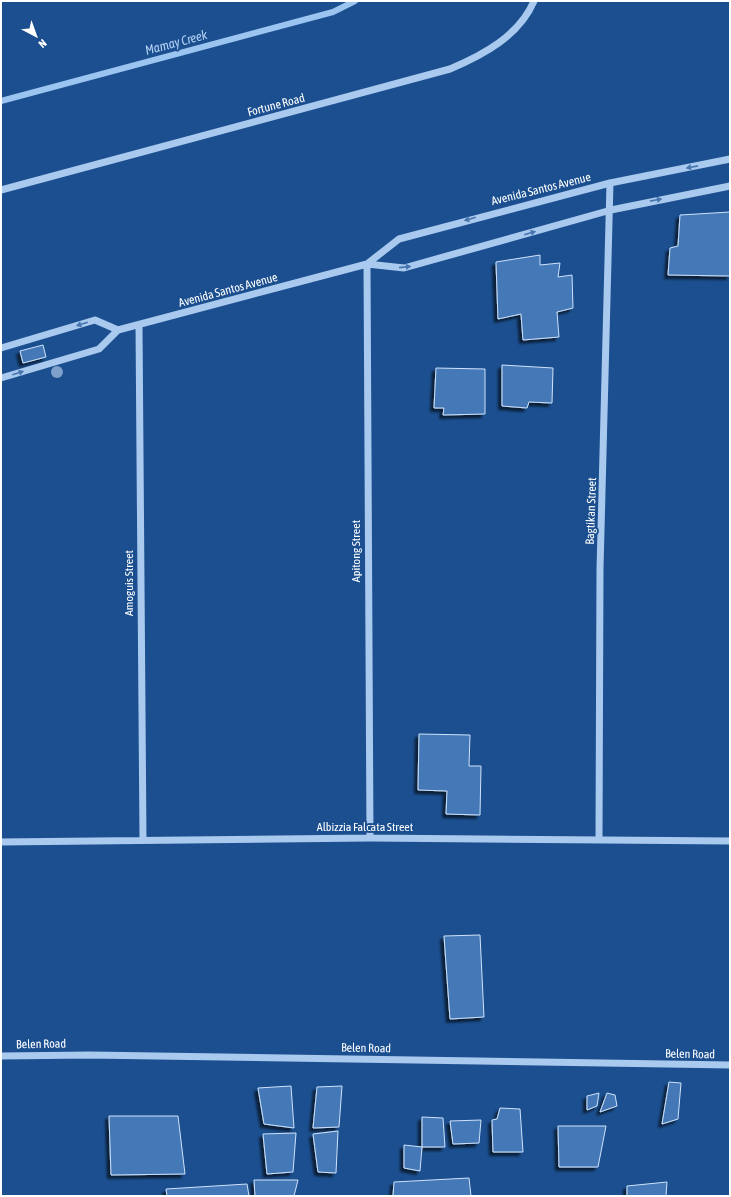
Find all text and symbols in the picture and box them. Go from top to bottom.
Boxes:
north arrow [16,16,56,56]
water label: Mamay Creek [143,27,209,58]
text: N [36,37,49,50]
street label: Fortune Road [246,91,306,119]
one-way arrow [686,164,698,170]
street label: Avenida Santos Avenue [490,170,592,208]
one-way arrow [650,197,662,203]
one-way arrow [464,216,476,222]
one-way arrow [524,229,537,235]
one-way arrow [399,264,411,270]
street label: Avenida Santos Avenue [177,270,279,310]
one-way arrow [75,321,87,327]
one-way arrow [13,369,25,375]
street label: Bagtikan Street [583,477,599,545]
street label: Apitong Street [349,519,363,582]
street label: Amoguis Street [122,549,136,616]
street label: Albizzia Falcata Street [317,820,414,834]
street label: Belen Road [16,1037,66,1051]
street label: Belen Road [341,1041,391,1055]
street label: Belen Road [665,1047,715,1061]

